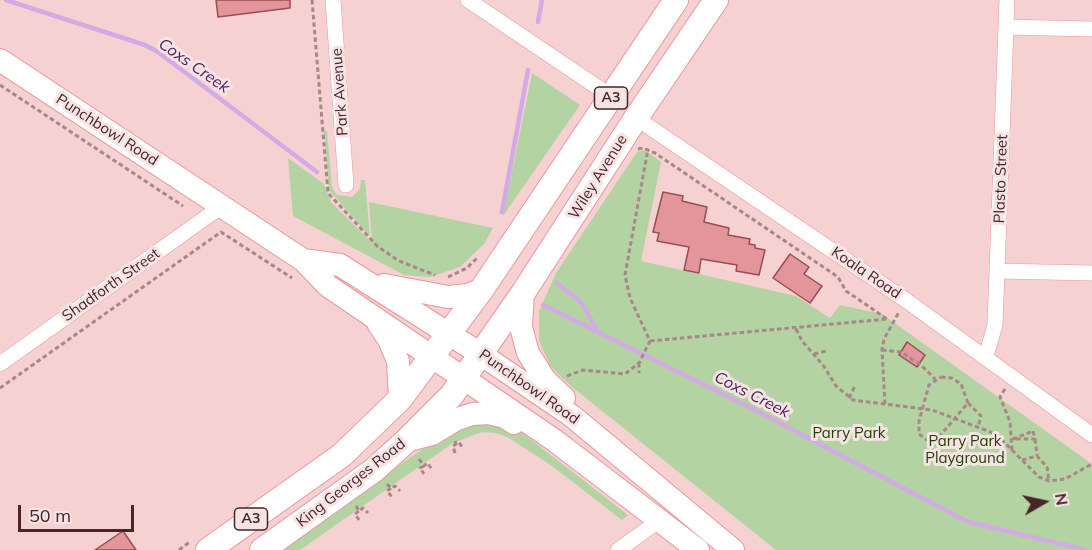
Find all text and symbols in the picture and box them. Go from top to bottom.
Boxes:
water label: Coxs Creek [155,35,233,97]
street label: Park Avenue [328,48,352,136]
road number: A3 [594,87,628,109]
street label: Punchbowl Road [53,90,161,170]
street label: Wiley Avenue [565,132,631,222]
street label: Plasto Street [990,134,1012,224]
street label: Koala Road [828,243,904,303]
street label: Shadforth Street [59,245,163,325]
street label: Punchbowl Road [475,346,583,428]
water label: Coxs Creek [711,368,793,422]
park label: Parry Park [812,424,886,442]
park label: Parry Park Playground [925,432,1005,467]
street label: King Georges Road [293,435,409,531]
north arrow [1014,472,1074,532]
text: N [1051,492,1073,507]
scale bar [21,493,136,531]
text: 50 m [29,504,71,527]
road number: A3 [234,508,268,530]

